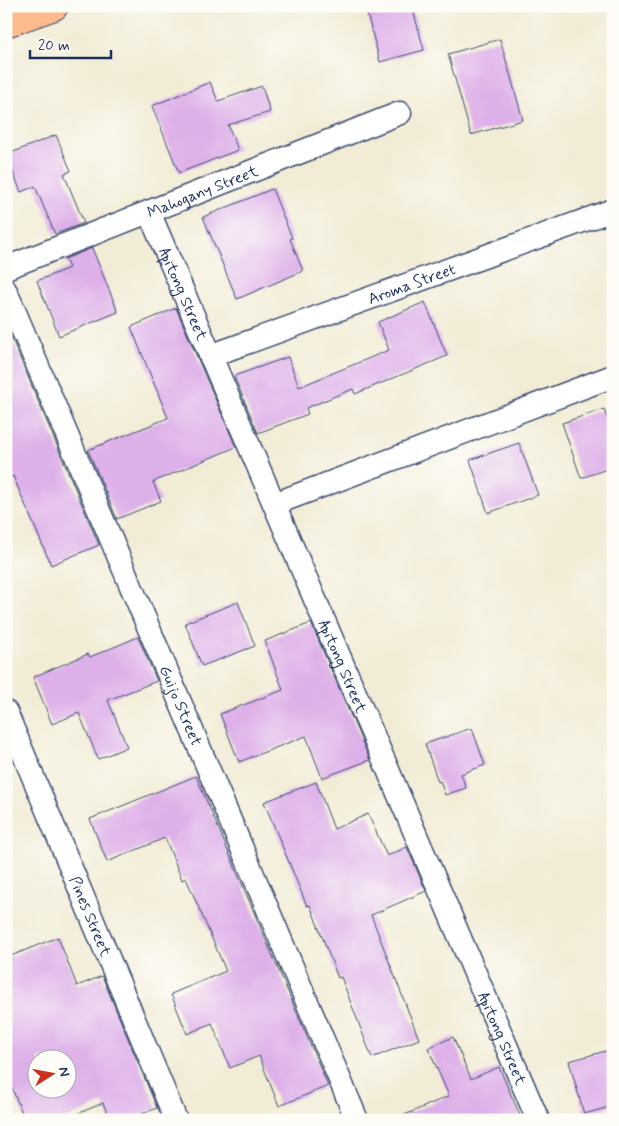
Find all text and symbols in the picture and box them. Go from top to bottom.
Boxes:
scale bar [30,28,111,60]
text: 20 m [38,36,70,56]
street label: Mahogany Street [144,161,262,223]
street label: Apitong Street [153,245,212,345]
street label: Aroma Street [365,259,458,310]
street label: Apitong Street [312,617,372,717]
street label: Guijo Street [154,663,207,750]
street label: Pines Street [64,873,116,961]
street label: Apitong Street [472,989,531,1089]
north arrow [28,1048,78,1098]
text: N [54,1065,74,1078]

